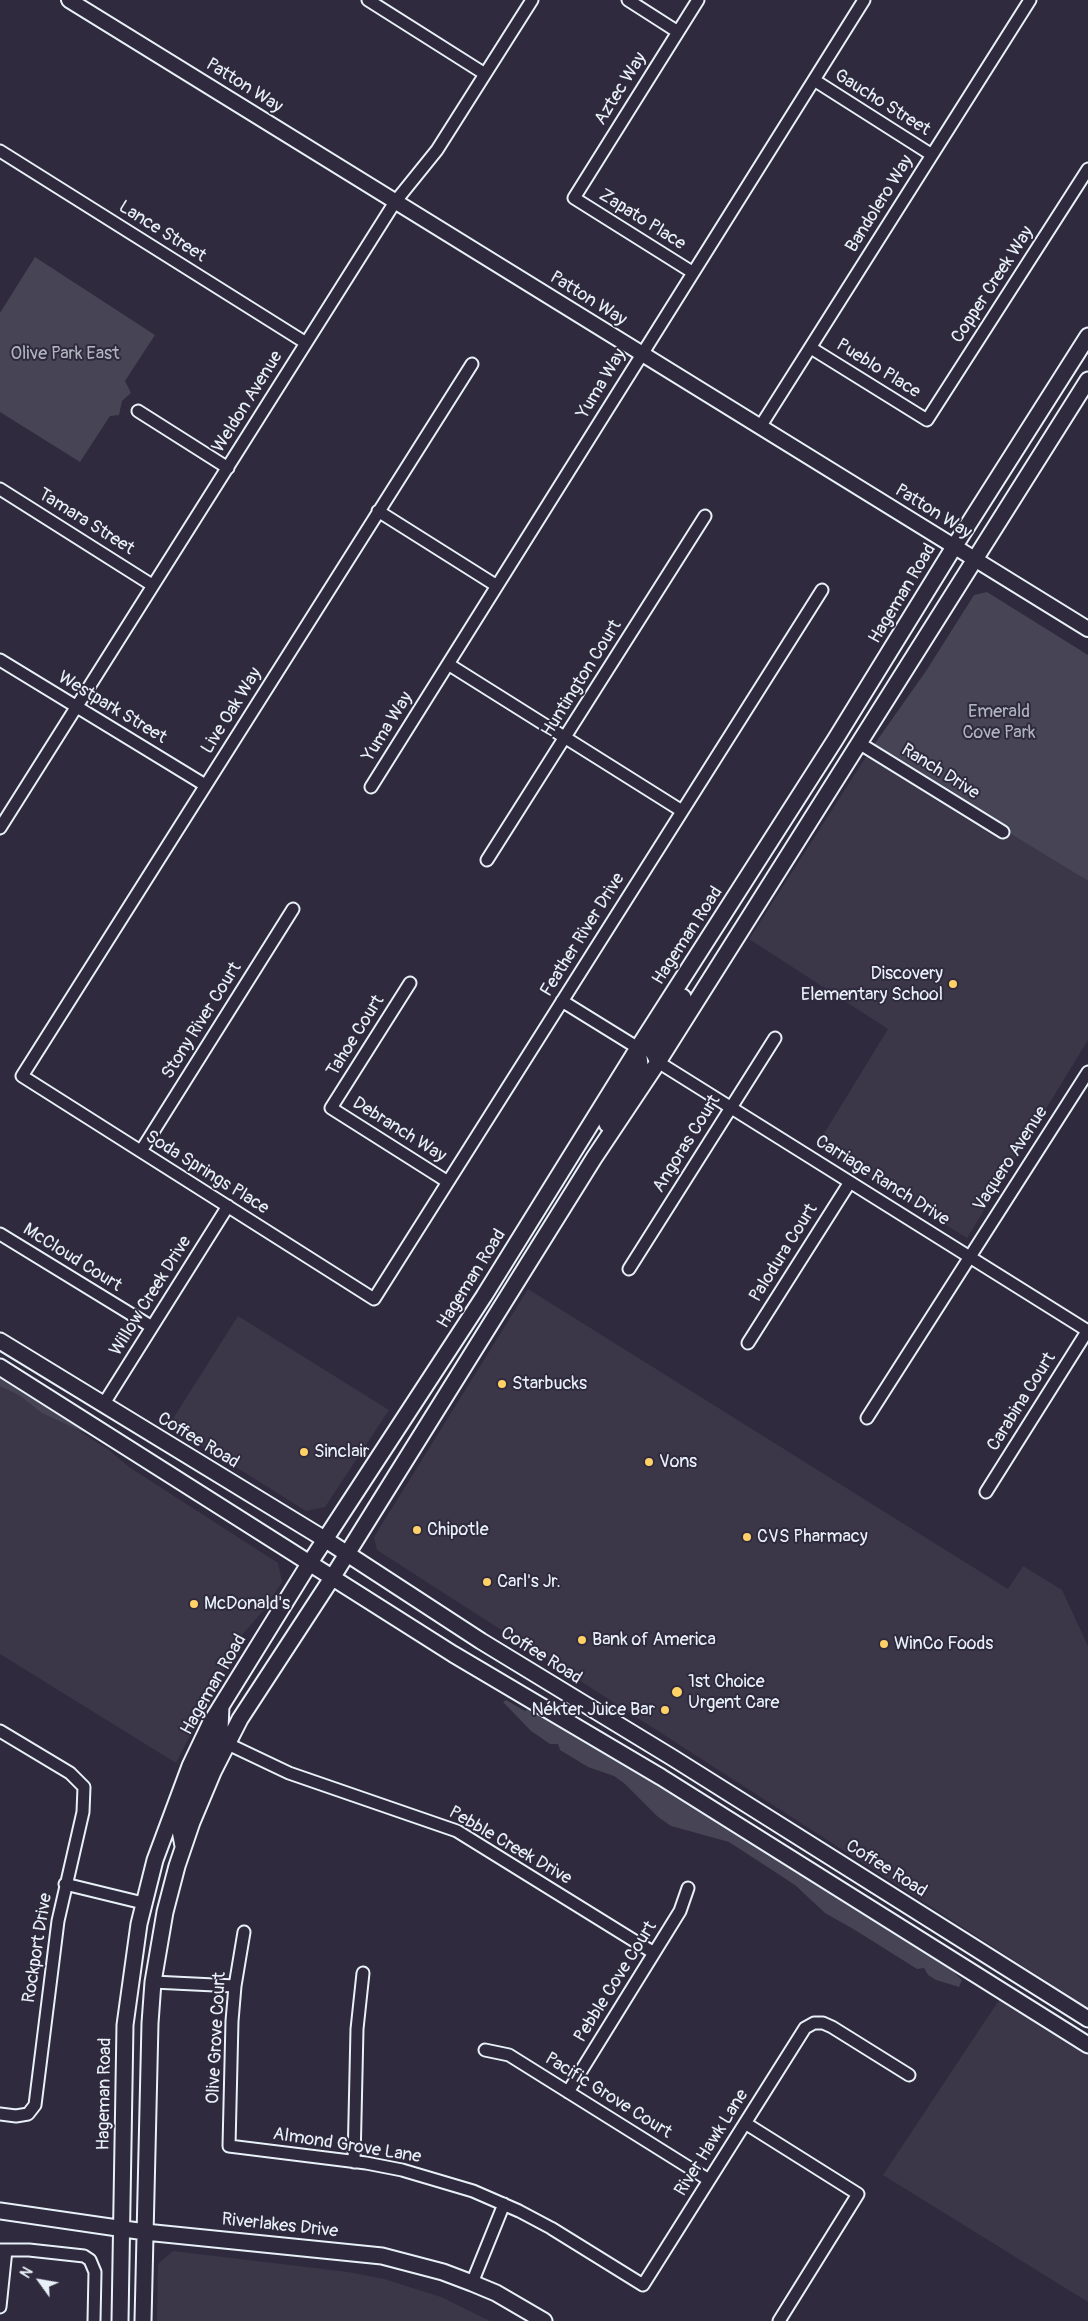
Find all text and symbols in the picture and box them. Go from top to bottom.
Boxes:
street label: Aztec Way [590,49,652,129]
street label: Patton Way [202,54,286,118]
street label: Gaucho Street [830,65,934,141]
street label: Bandolero Way [842,151,918,257]
street label: Zapato Place [595,185,689,255]
street label: Lance Street [114,197,210,267]
street label: Copper Creek Way [947,223,1039,347]
street label: Patton Way [546,267,630,331]
street label: Pueblo Place [832,335,924,403]
park label: Olive Park East [11,343,119,365]
street label: Yuma Way [573,345,631,423]
street label: Weldon Avenue [208,347,288,457]
street label: Patton Way [891,480,975,544]
street label: Tamara Street [34,484,138,560]
street label: Hageman Road [865,540,941,648]
street label: Huntington Court [537,616,627,742]
street label: Live Oak Way [197,664,267,758]
street label: Westpark Street [54,667,170,749]
street label: Yuma Way [358,688,418,766]
park label: Emerald Cove Park [962,701,1036,744]
street label: Ranch Drive [897,739,983,805]
street label: Feather River Drive [536,869,630,1001]
street label: Hageman Road [648,883,728,989]
street label: Stony River Court [157,959,247,1083]
place label: Discovery Elementary School [801,963,943,1006]
marker: Discovery Elementary School [947,978,959,990]
street label: Tahoe Court [323,991,389,1081]
street label: Angoras Court [648,1091,726,1197]
street label: Debranch Way [348,1093,450,1167]
street label: Vaquero Avenue [969,1103,1053,1215]
street label: Soda Springs Place [141,1126,273,1220]
street label: Carriage Ranch Drive [811,1131,953,1231]
street label: Palodura Court [745,1200,823,1306]
street label: McCloud Court [19,1219,125,1297]
street label: Hageman Road [433,1225,511,1333]
street label: Willow Creek Drive [105,1232,197,1360]
street label: Carabina Court [983,1349,1061,1455]
place label: Starbucks [512,1373,587,1395]
marker: Starbucks [496,1378,508,1390]
street label: Coffee Road [153,1408,243,1474]
place label: Sinclair [314,1441,369,1463]
marker: Sinclair [298,1446,310,1458]
place label: Vons [659,1451,697,1473]
marker: Vons [643,1456,655,1468]
place label: Chipotle [427,1519,489,1541]
marker: Chipotle [411,1524,423,1536]
place label: CVS Pharmacy [757,1526,868,1548]
marker: CVS Pharmacy [741,1531,753,1543]
place label: Carl's Jr. [497,1571,561,1593]
marker: Carl's Jr. [481,1576,493,1588]
place label: McDonald's [204,1593,290,1615]
marker: McDonald's [188,1598,200,1610]
street label: Coffee Road [496,1623,586,1689]
place label: Bank of America [592,1629,716,1651]
street label: Hageman Road [176,1631,252,1739]
place label: WinCo Foods [894,1633,993,1655]
marker: Bank of America [576,1634,588,1646]
marker: WinCo Foods [878,1638,890,1650]
place label: 1st Choice Urgent Care [688,1671,779,1714]
marker: 1st Choice Urgent Care [670,1685,684,1699]
place label: Nékter Juice Bar [532,1699,655,1721]
marker: Nékter Juice Bar [659,1704,671,1716]
street label: Pebble Creek Drive [445,1802,575,1890]
street label: Coffee Road [841,1836,931,1902]
street label: Rockport Drive [19,1892,57,2004]
street label: Pebble Cove Court [570,1917,662,2047]
street label: Olive Grove Court [203,1971,231,2105]
street label: Hageman Road [93,2037,117,2151]
street label: Pacific Grove Court [541,2048,675,2144]
street label: River Hawk Lane [671,2086,753,2200]
street label: Almond Grove Lane [271,2124,423,2168]
street label: Riverlakes Drive [221,2209,339,2243]
north arrow [15,2256,65,2306]
text: N [17,2264,37,2281]

